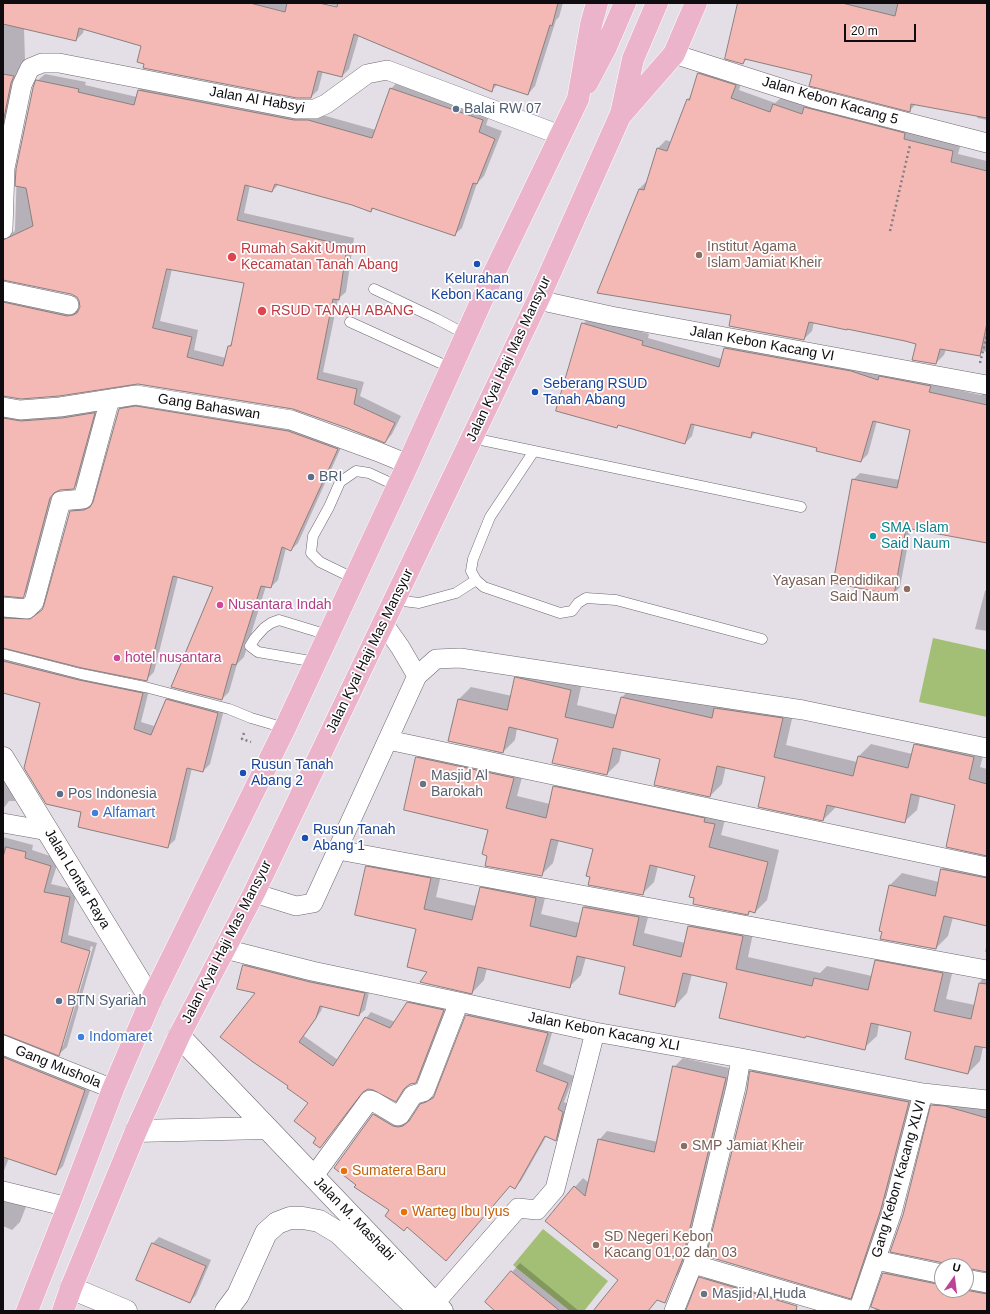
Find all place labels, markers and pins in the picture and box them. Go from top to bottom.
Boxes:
place label: Balai RW 07 [464,101,542,117]
marker: Balai RW 07 [451,104,461,114]
place label: Institut Agama Islam Jamiat Kheir [707,239,822,272]
place label: Rumah Sakit Umum Kecamatan Tanah Abang [241,241,398,274]
marker: Institut Agama Islam Jamiat Kheir [694,250,704,260]
marker: Rumah Sakit Umum Kecamatan Tanah Abang [226,251,238,263]
marker: Kelurahan Kebon Kacang [472,259,482,269]
place label: Kelurahan Kebon Kacang [431,271,523,304]
place label: RSUD TANAH ABANG [271,303,414,319]
marker: RSUD TANAH ABANG [256,305,268,317]
place label: Seberang RSUD Tanah Abang [543,376,647,408]
marker: Seberang RSUD Tanah Abang [530,387,540,397]
place label: BRI [319,469,342,485]
marker: BRI [306,472,316,482]
place label: SMA Islam Said Naum [881,520,950,552]
marker: SMA Islam Said Naum [868,531,878,541]
place label: Yayasan Pendidikan Said Naum [772,573,899,606]
marker: Yayasan Pendidikan Said Naum [902,584,912,594]
place label: Nusantara Indah [228,597,332,613]
marker: Nusantara Indah [215,600,225,610]
place label: hotel nusantara [125,650,222,666]
marker: hotel nusantara [112,653,122,663]
place label: Rusun Tanah Abang 2 [251,757,334,790]
marker: Rusun Tanah Abang 2 [238,768,248,778]
place label: Masjid Al Barokah [431,768,488,800]
marker: Masjid Al Barokah [418,779,428,789]
place label: Pos Indonesia [68,786,157,802]
marker: Pos Indonesia [55,789,65,799]
place label: Alfamart [103,805,155,821]
marker: Alfamart [90,808,100,818]
place label: Rusun Tanah Abang 1 [313,822,396,854]
marker: Rusun Tanah Abang 1 [300,833,310,843]
place label: BTN Syariah [67,993,146,1009]
marker: BTN Syariah [54,996,64,1006]
place label: Indomaret [89,1029,152,1045]
marker: Indomaret [76,1032,86,1042]
place label: SMP Jamiat Kheir [692,1138,804,1154]
marker: SMP Jamiat Kheir [679,1141,689,1151]
place label: Sumatera Baru [352,1163,446,1179]
marker: Sumatera Baru [339,1166,349,1176]
place label: Warteg Ibu Iyus [412,1204,510,1220]
marker: Warteg Ibu Iyus [399,1207,409,1217]
place label: SD Negeri Kebon Kacang 01,02 dan 03 [604,1229,737,1262]
marker: SD Negeri Kebon Kacang 01,02 dan 03 [591,1240,601,1250]
place label: Masjid Al Huda [712,1286,806,1302]
marker: Masjid Al Huda [699,1289,709,1299]

